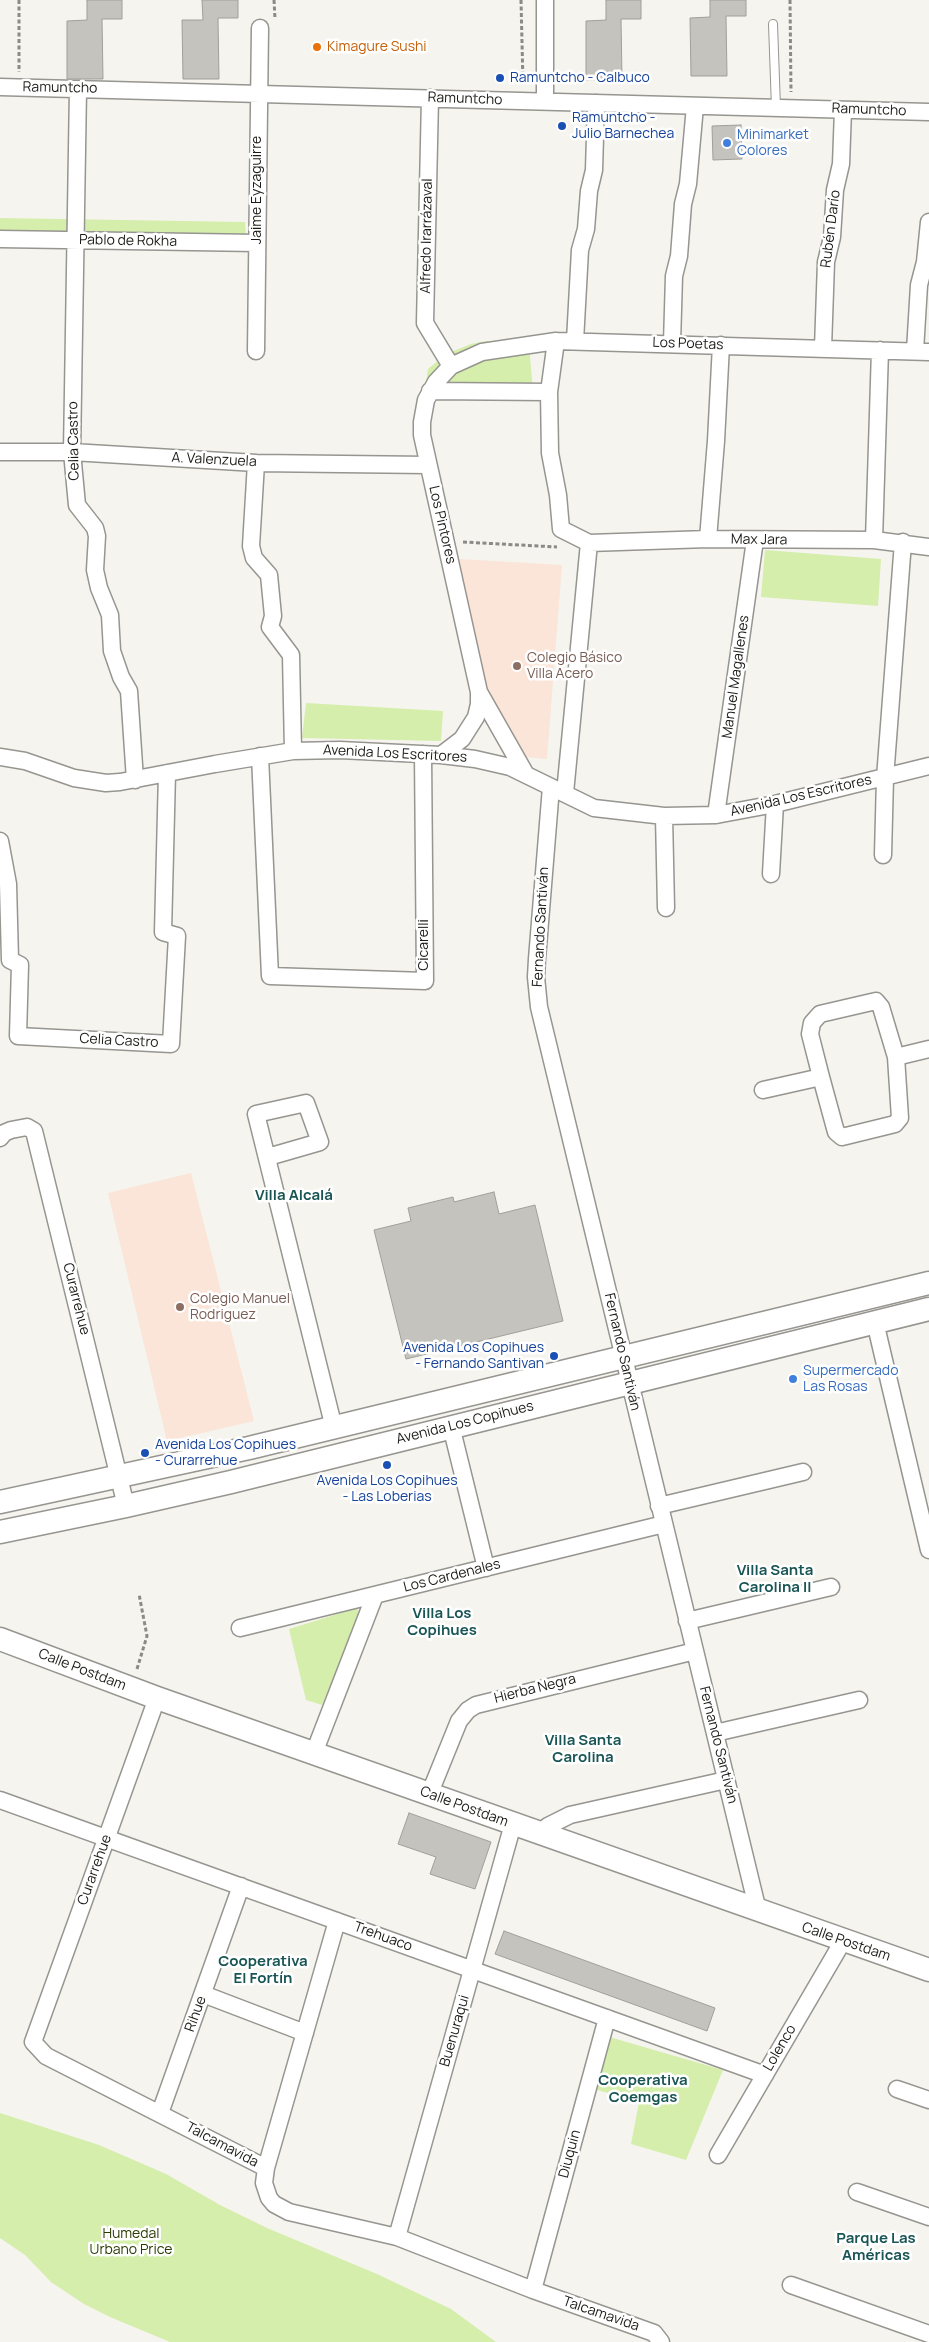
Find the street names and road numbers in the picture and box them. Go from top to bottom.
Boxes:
street label: Ramuntcho [22,79,98,97]
street label: Ramuntcho [427,89,503,109]
street label: Ramuntcho [831,100,907,120]
street label: Jaime Eyzaguirre [249,136,265,244]
street label: Alfredo Irarrázaval [418,178,436,294]
street label: Rubén Darío [818,189,844,269]
street label: Pablo de Rokha [79,232,177,250]
street label: Los Poetas [652,334,724,354]
street label: Celia Castro [65,401,83,481]
street label: A. Valenzuela [171,449,257,471]
street label: Los Pintores [425,484,459,566]
street label: Max Jara [731,531,787,549]
street label: Manuel Magallenes [719,614,753,740]
street label: Avenida Los Escritores [322,742,468,766]
street label: Avenida Los Escritores [729,772,873,820]
street label: Fernando Santiván [529,867,553,987]
street label: Cicarelli [416,919,432,971]
street label: Celia Castro [79,1031,159,1051]
street label: Curarrehue [59,1261,93,1337]
street label: Fernando Santiván [600,1292,644,1412]
street label: Avenida Los Copihues [395,1398,535,1448]
street label: Los Cardenales [402,1556,502,1596]
street label: Calle Postdam [36,1646,128,1694]
street label: Hierba Negra [492,1671,578,1707]
street label: Fernando Santiván [695,1685,741,1805]
street label: Calle Postdam [418,1783,510,1831]
street label: Curarrehue [74,1832,116,1908]
street label: Trehuaco [351,1919,415,1955]
street label: Calle Postdam [800,1919,892,1965]
street label: Buenuraqui [437,1993,473,2069]
street label: Rihue [182,1994,210,2034]
street label: Lolenco [760,2022,800,2074]
street label: Talcamavida [183,2119,261,2171]
street label: Diuquin [556,2128,584,2180]
street label: Talcamavida [561,2293,641,2335]

